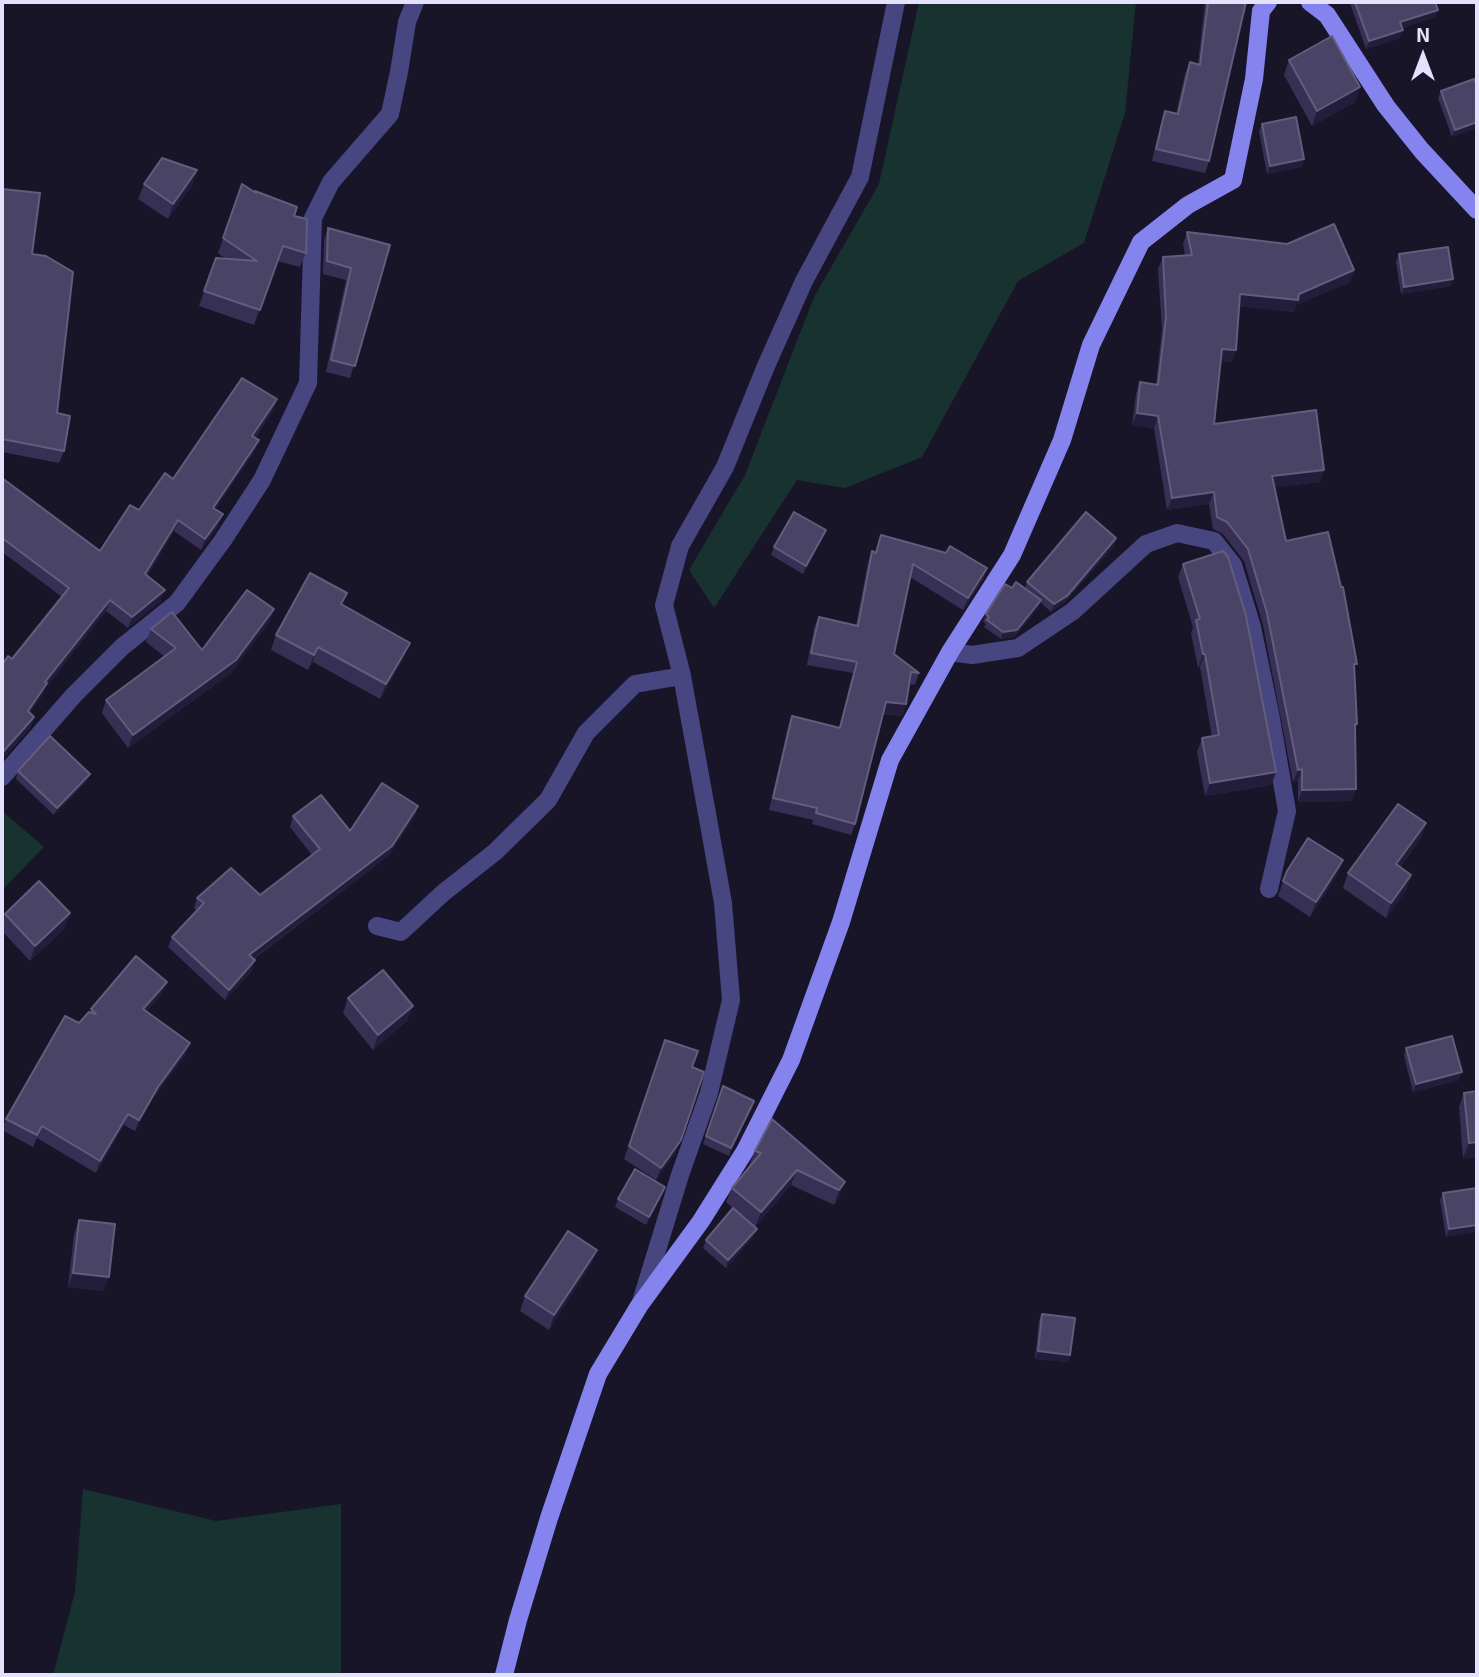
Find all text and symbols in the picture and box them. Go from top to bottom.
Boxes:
north arrow [1388,21,1458,91]
text: N [1416,23,1430,46]

